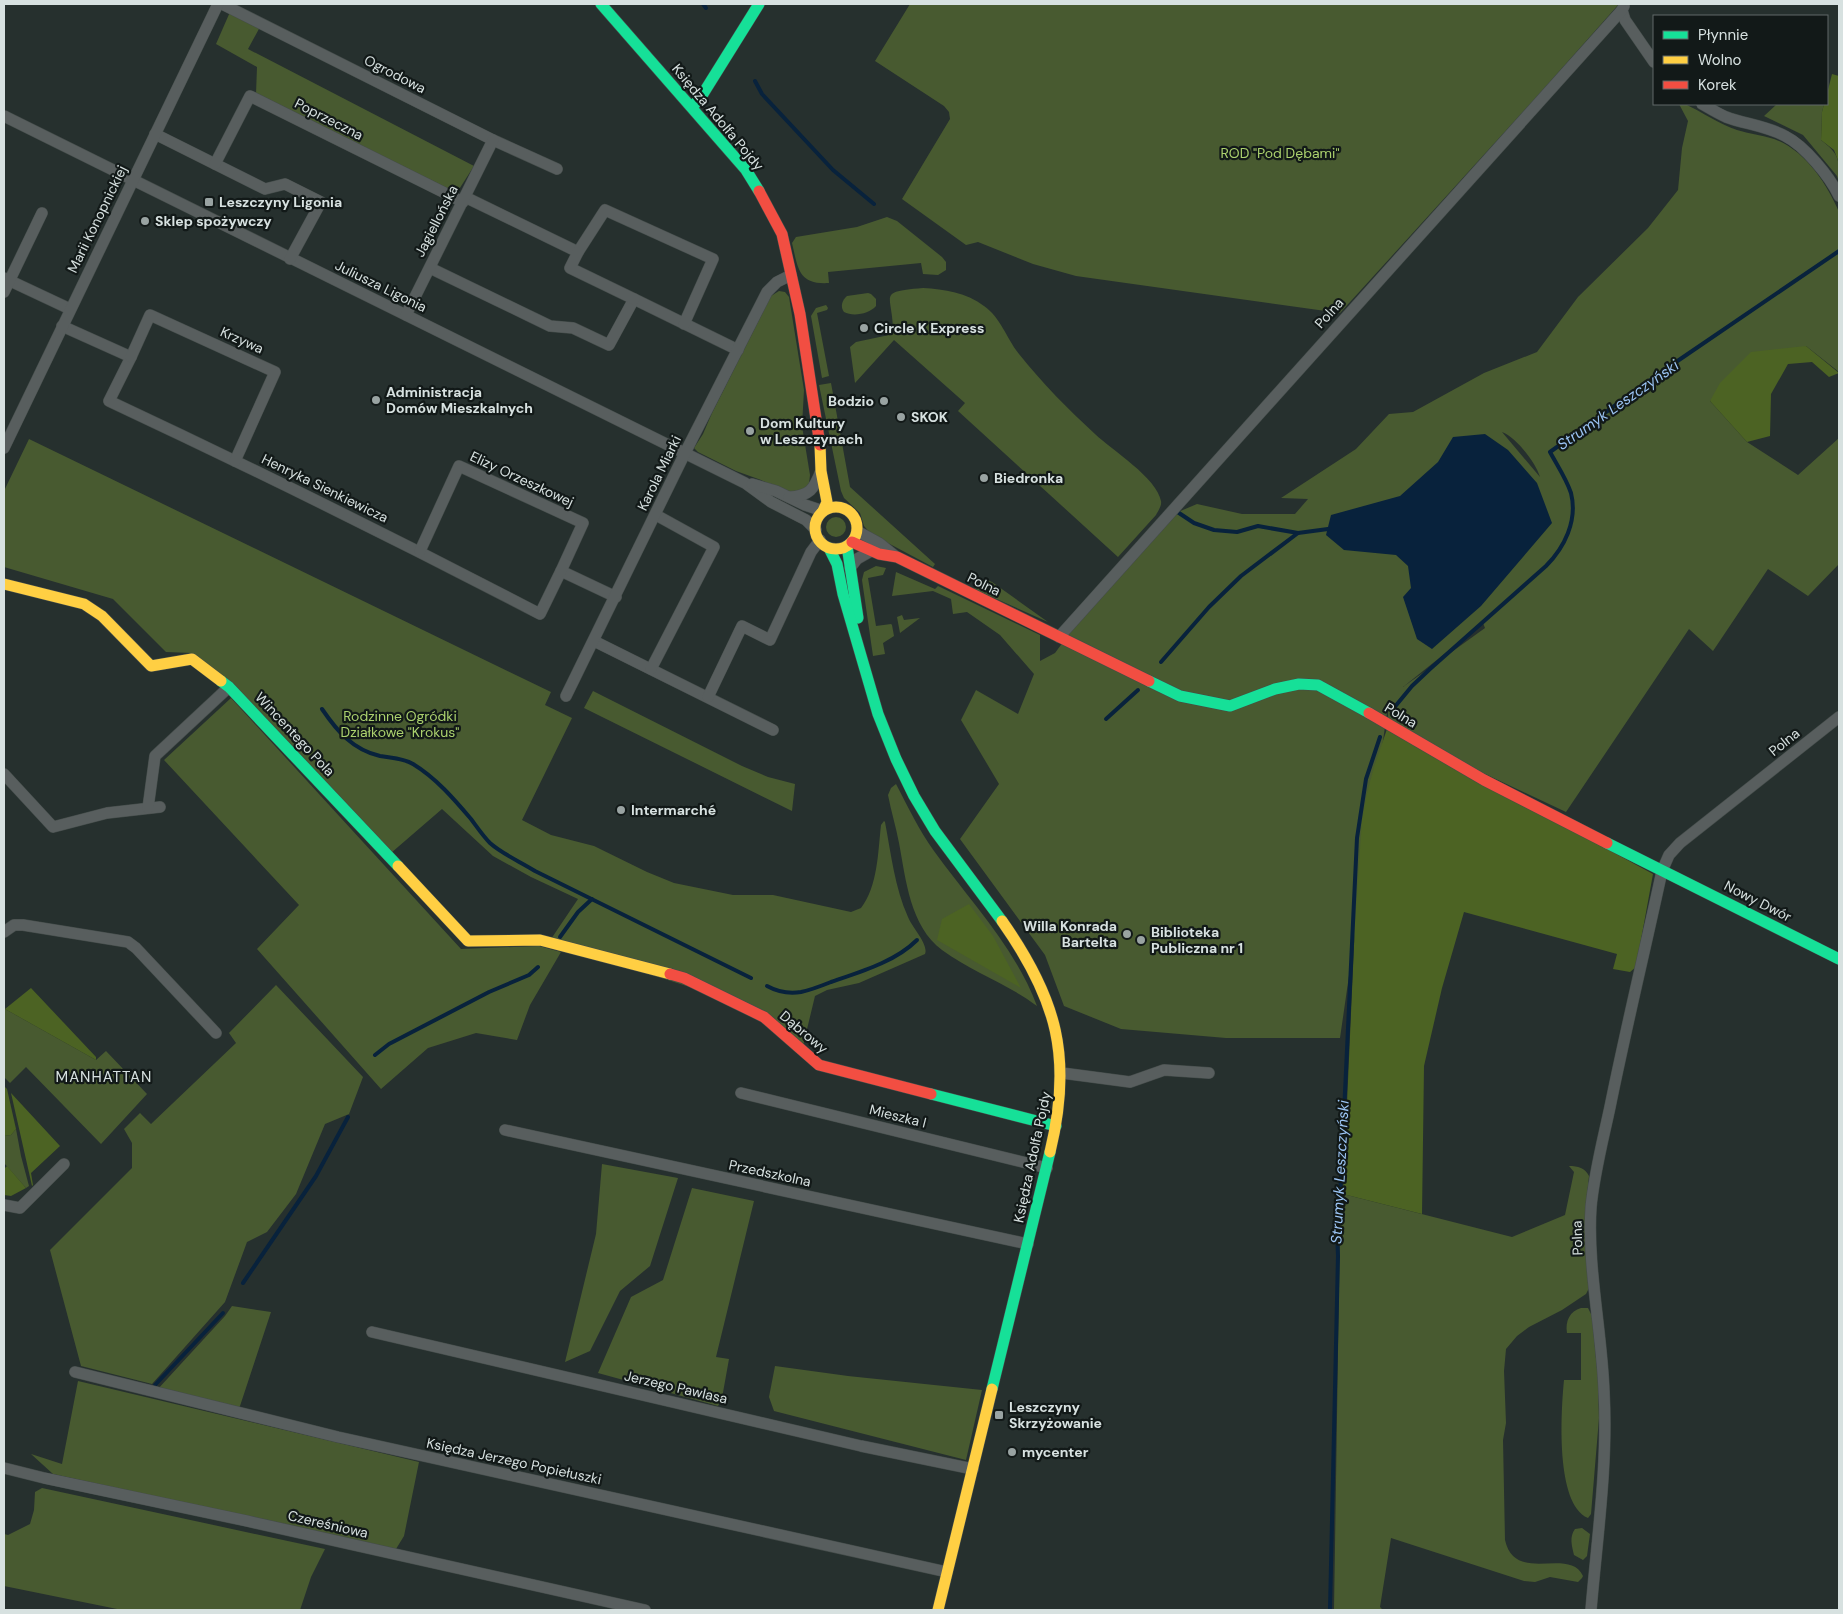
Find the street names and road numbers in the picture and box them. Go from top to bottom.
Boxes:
street label: Ogrodowa [361,51,429,97]
street label: Księdza Adolfa Pojdy [668,60,768,174]
street label: Poprzeczna [292,94,366,144]
street label: Marii Konopnickiej [63,162,131,276]
street label: Jagiellońska [410,182,462,260]
street label: Juliusza Ligonia [332,256,430,316]
street label: Polna [1311,294,1347,332]
street label: Krzywa [218,323,266,357]
street label: Karola Miarki [633,432,685,514]
street label: Elizy Orzeszkowej [467,447,577,511]
street label: Henryka Sienkiewicza [259,450,391,526]
street label: Polna [964,568,1004,600]
street label: Wincentego Pola [251,688,339,780]
street label: Polna [1381,698,1421,732]
street label: Polna [1765,724,1803,760]
street label: Nowy Dwór [1721,876,1795,926]
street label: Dąbrowy [776,1007,832,1057]
street label: Księdza Adolfa Pojdy [1009,1089,1055,1224]
street label: Mieszka I [868,1100,928,1132]
street label: Przedszkolna [727,1156,813,1190]
street label: Polna [1567,1220,1587,1256]
street label: Jerzego Pawlasa [623,1366,729,1408]
street label: Księdza Jerzego Popiełuszki [425,1434,603,1488]
street label: Czereśniowa [286,1506,370,1542]

